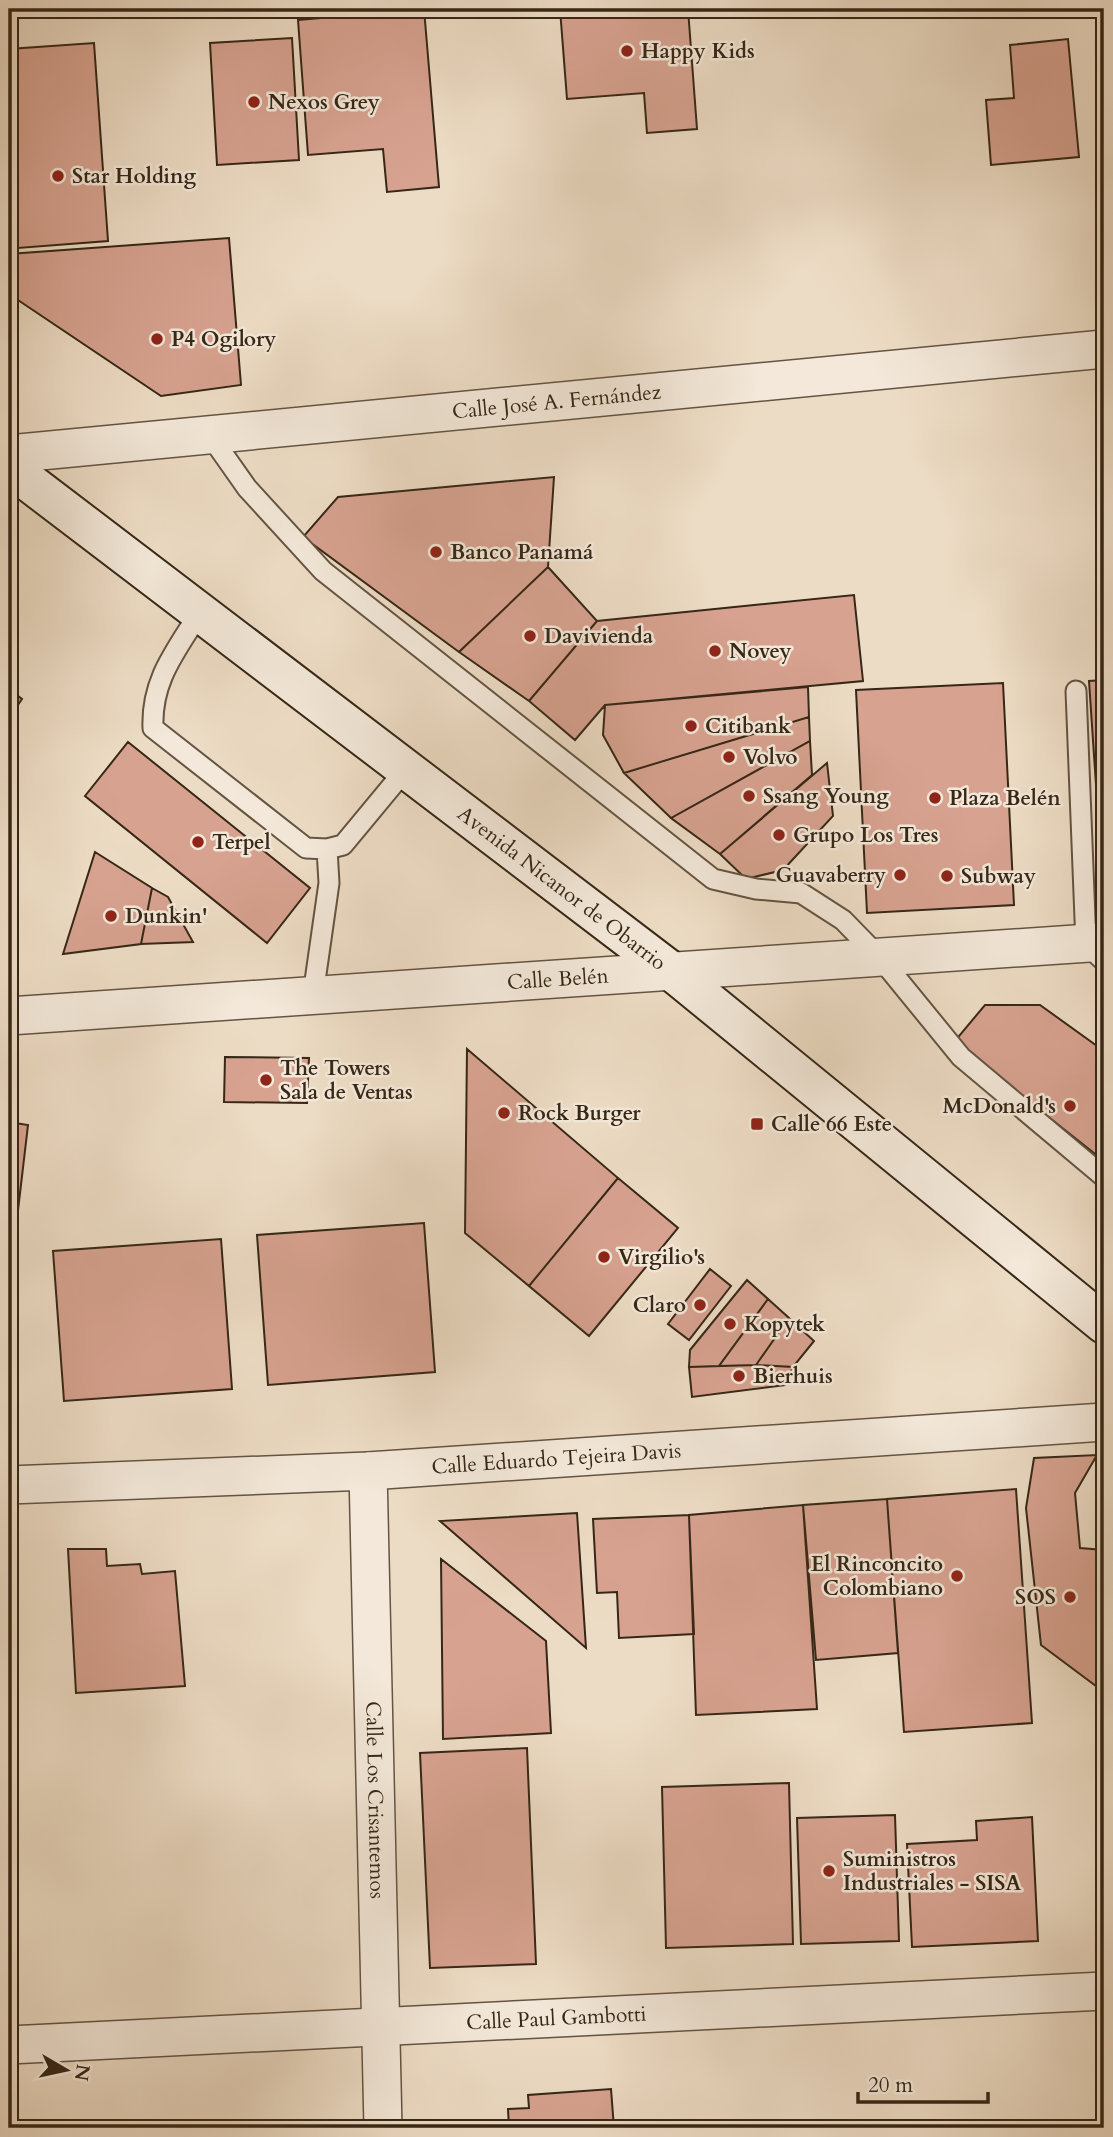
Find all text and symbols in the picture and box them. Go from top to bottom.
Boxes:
place label: Happy Kids [641,37,755,66]
marker: Happy Kids [619,43,635,59]
place label: Nexos Grey [268,88,380,117]
marker: Nexos Grey [246,94,262,110]
place label: Star Holding [72,162,196,191]
marker: Star Holding [50,168,66,184]
place label: P4 Ogilory [171,325,276,354]
marker: P4 Ogilory [149,331,165,347]
street label: Calle José A. Fernández [451,377,663,426]
place label: Banco Panamá [450,538,594,567]
marker: Banco Panamá [428,544,444,560]
place label: Davivienda [544,622,654,651]
marker: Davivienda [522,628,538,644]
place label: Novey [729,637,792,666]
marker: Novey [707,643,723,659]
place label: Citibank [705,712,791,741]
marker: Citibank [683,718,699,734]
place label: Volvo [743,743,798,772]
marker: Volvo [721,749,737,765]
place label: Ssang Young [763,782,889,811]
place label: Plaza Belén [949,784,1061,813]
marker: Ssang Young [741,788,757,804]
marker: Plaza Belén [927,790,943,806]
street label: Avenida Nicanor de Obarrio [452,799,672,977]
place label: Grupo Los Tres [793,821,939,850]
marker: Grupo Los Tres [771,827,787,843]
place label: Terpel [212,828,271,857]
marker: Terpel [190,834,206,850]
place label: Guavaberry [776,861,886,890]
place label: Subway [961,862,1036,891]
marker: Guavaberry [892,867,908,883]
marker: Subway [939,868,955,884]
place label: Dunkin' [125,902,208,931]
marker: Dunkin' [103,908,119,924]
street label: Calle Belén [506,961,610,997]
place label: The Towers Sala de Ventas [280,1054,413,1107]
marker: The Towers Sala de Ventas [258,1072,274,1088]
place label: McDonald's [942,1092,1056,1121]
marker: McDonald's [1062,1098,1078,1114]
place label: Rock Burger [518,1099,641,1128]
marker: Rock Burger [496,1105,512,1121]
place label: Calle 66 Este [771,1110,892,1139]
marker: Calle 66 Este [749,1116,765,1132]
place label: Virgilio's [618,1243,705,1272]
marker: Virgilio's [596,1249,612,1265]
place label: Claro [633,1291,686,1320]
marker: Claro [692,1297,708,1313]
place label: Kopytek [744,1310,825,1339]
marker: Kopytek [722,1316,738,1332]
place label: Bierhuis [753,1362,833,1391]
marker: Bierhuis [731,1368,747,1384]
street label: Calle Eduardo Tejeira Davis [431,1436,682,1481]
place label: El Rinconcito Colombiano [811,1550,943,1603]
marker: El Rinconcito Colombiano [949,1568,965,1584]
place label: SOS [1015,1583,1056,1612]
marker: SOS [1062,1589,1078,1605]
street label: Calle Los Crisantemos [359,1701,392,1899]
place label: Suministros Industriales - SISA [843,1845,1022,1898]
marker: Suministros Industriales - SISA [821,1863,837,1879]
street label: Calle Paul Gambotti [466,1999,647,2037]
north arrow [32,2036,102,2106]
scale bar [858,2060,987,2104]
text: N [68,2062,96,2083]
text: 20 m [868,2071,913,2100]

